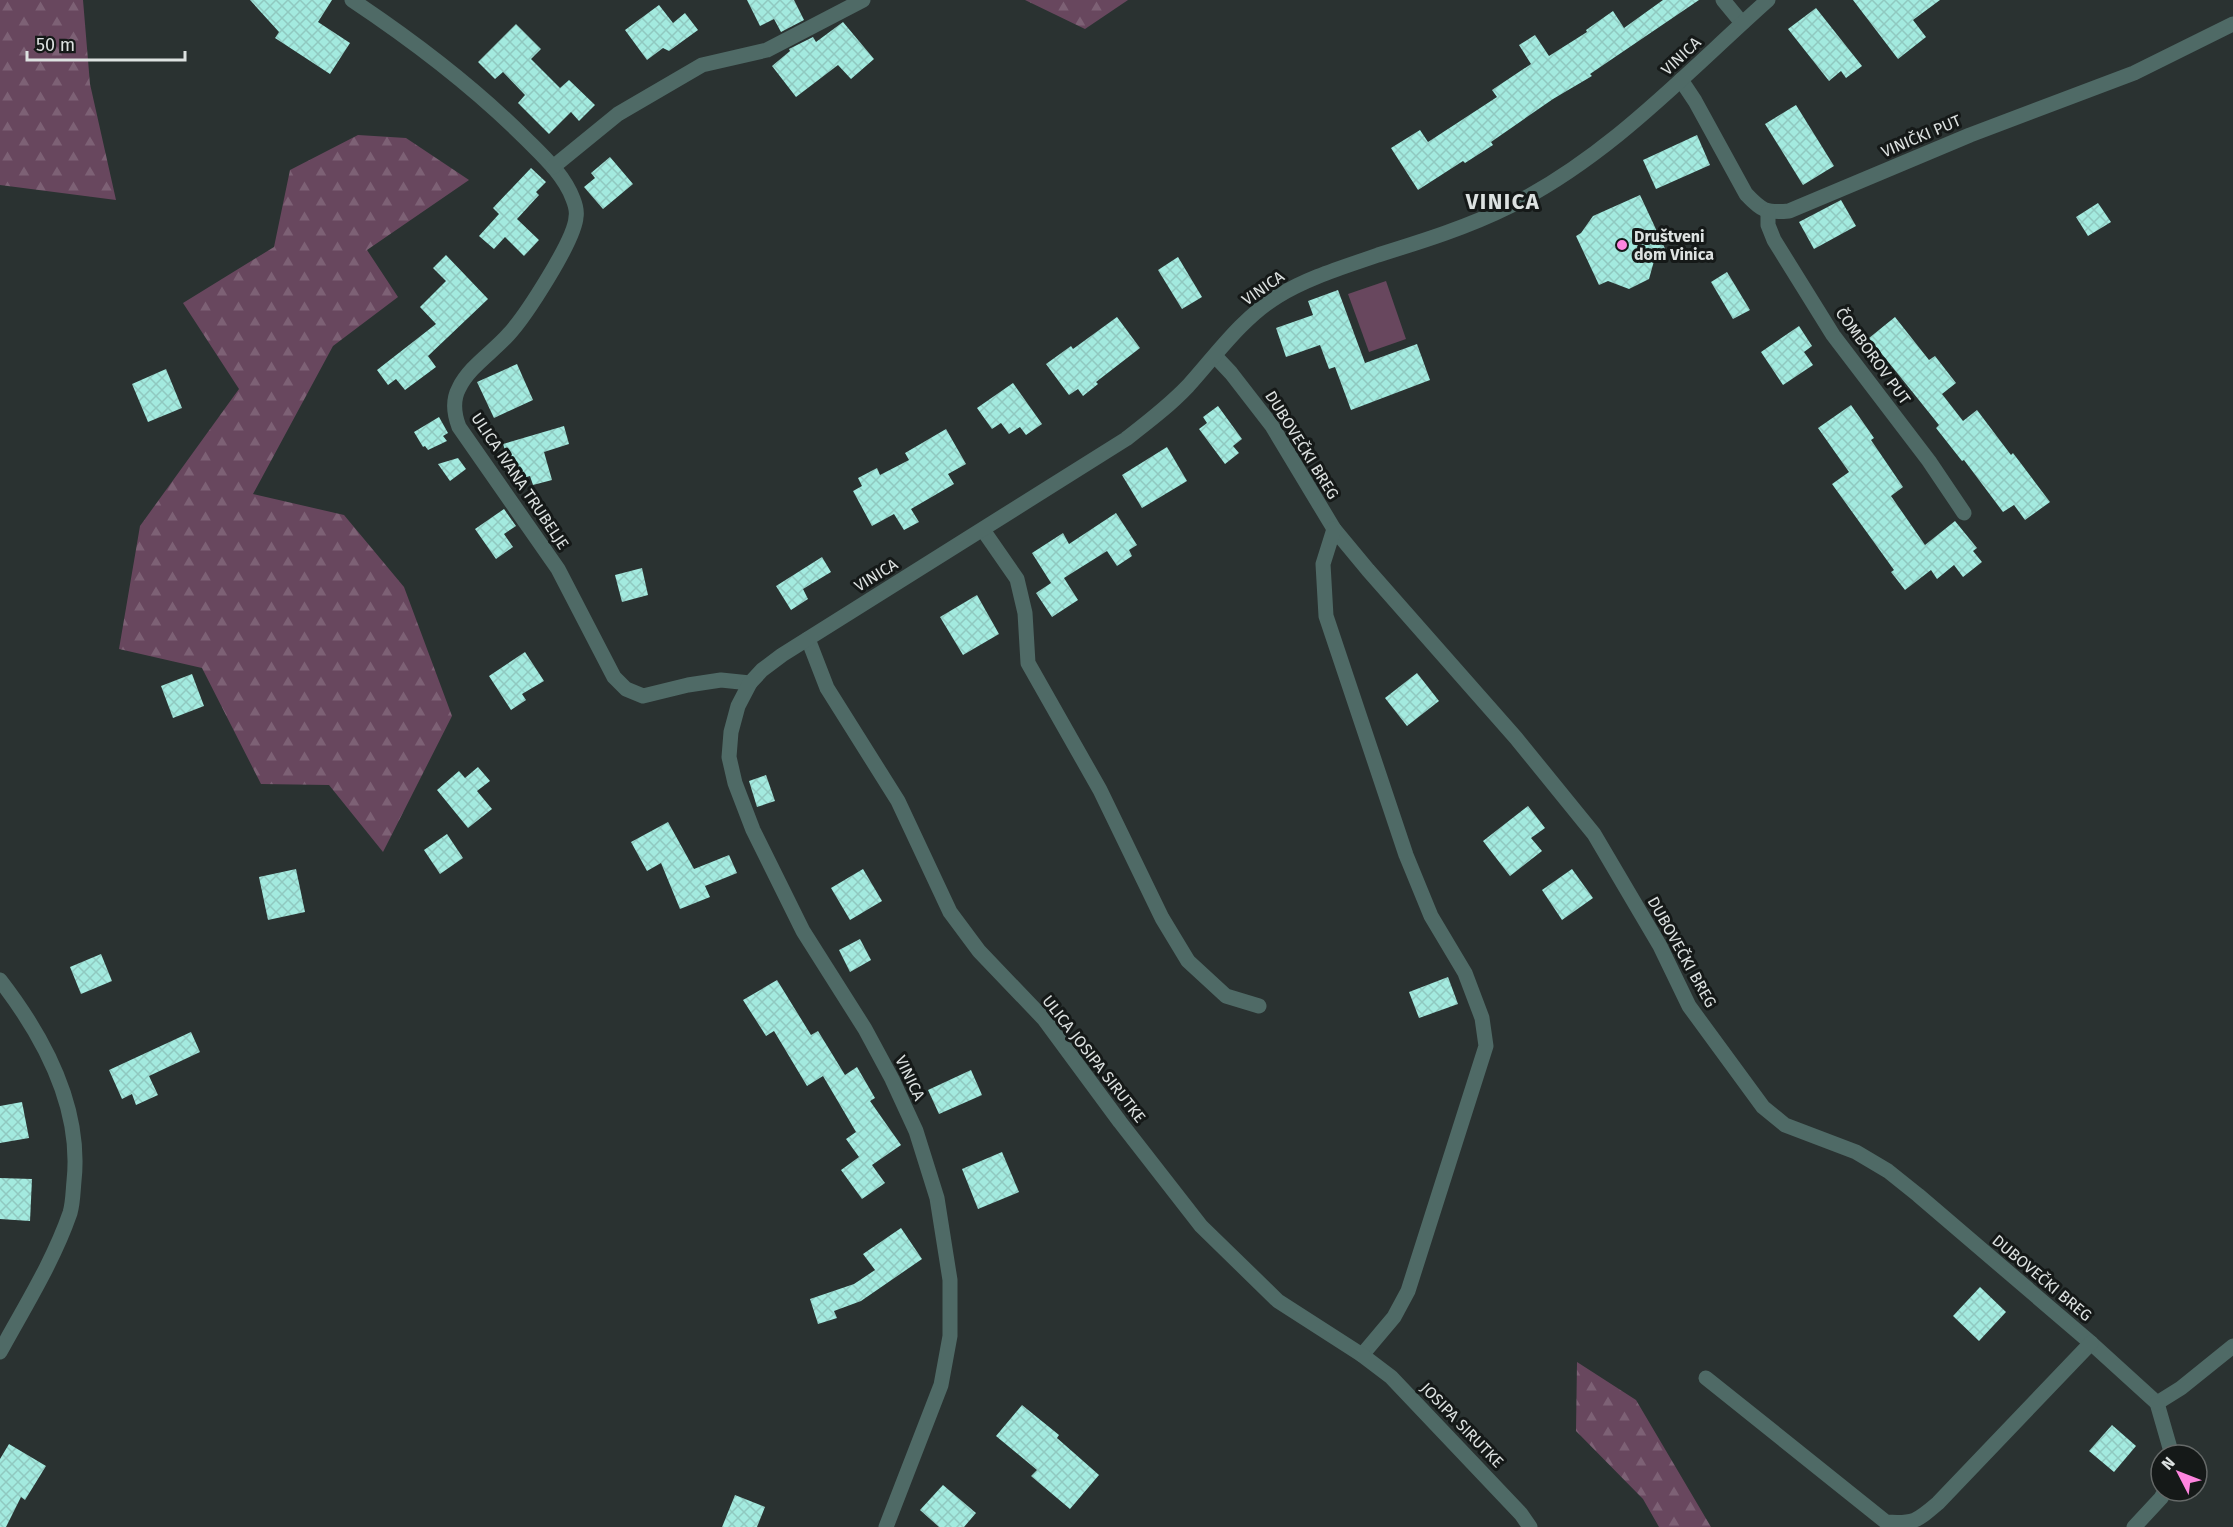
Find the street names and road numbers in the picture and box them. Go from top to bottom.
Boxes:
street label: VINICA [1657,32,1705,79]
street label: VINIČKI PUT [1878,109,1964,161]
street label: VINICA [1238,266,1289,309]
street label: ČOMBOROV PUT [1832,303,1916,409]
street label: DUBOVEČKI BREG [1261,387,1344,503]
street label: ULICA IVANA TRUBELJE [467,409,573,553]
street label: VINICA [851,554,902,596]
street label: DUBOVEČKI BREG [1644,893,1721,1011]
street label: ULICA JOSIPA SIRUTKE [1038,991,1150,1127]
street label: VINICA [891,1053,929,1104]
street label: DUBOVEČKI BREG [1988,1230,2096,1325]
street label: JOSIPA SIRUTKE [1417,1378,1507,1472]

